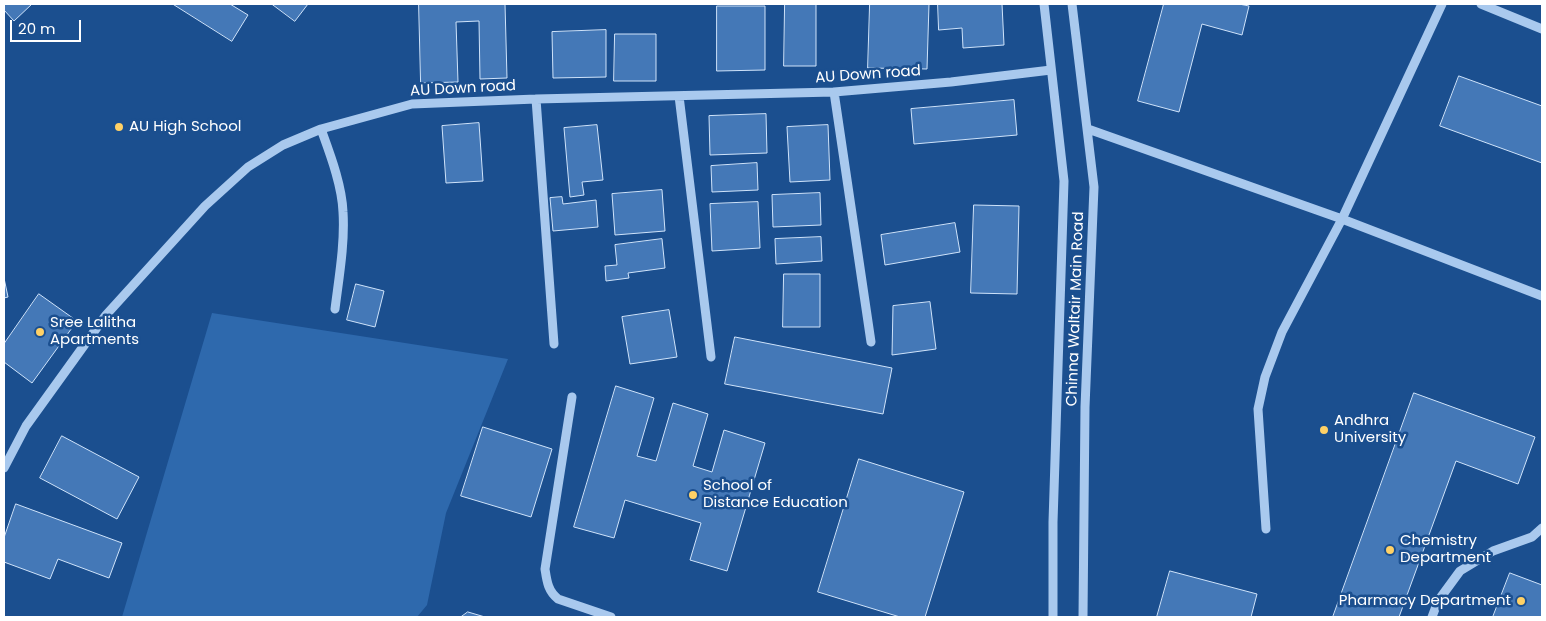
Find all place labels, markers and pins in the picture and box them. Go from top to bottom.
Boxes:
place label: AU High School [129,118,241,136]
marker: AU High School [113,121,125,133]
place label: Sree Lalitha Apartments [50,314,139,349]
marker: Sree Lalitha Apartments [34,326,46,338]
place label: Andhra University [1334,412,1406,447]
marker: Andhra University [1318,424,1330,436]
place label: School of Distance Education [703,477,848,512]
marker: School of Distance Education [687,489,699,501]
place label: Chemistry Department [1400,532,1491,567]
marker: Chemistry Department [1384,544,1396,556]
place label: Pharmacy Department [1339,592,1511,610]
marker: Pharmacy Department [1515,595,1527,607]

